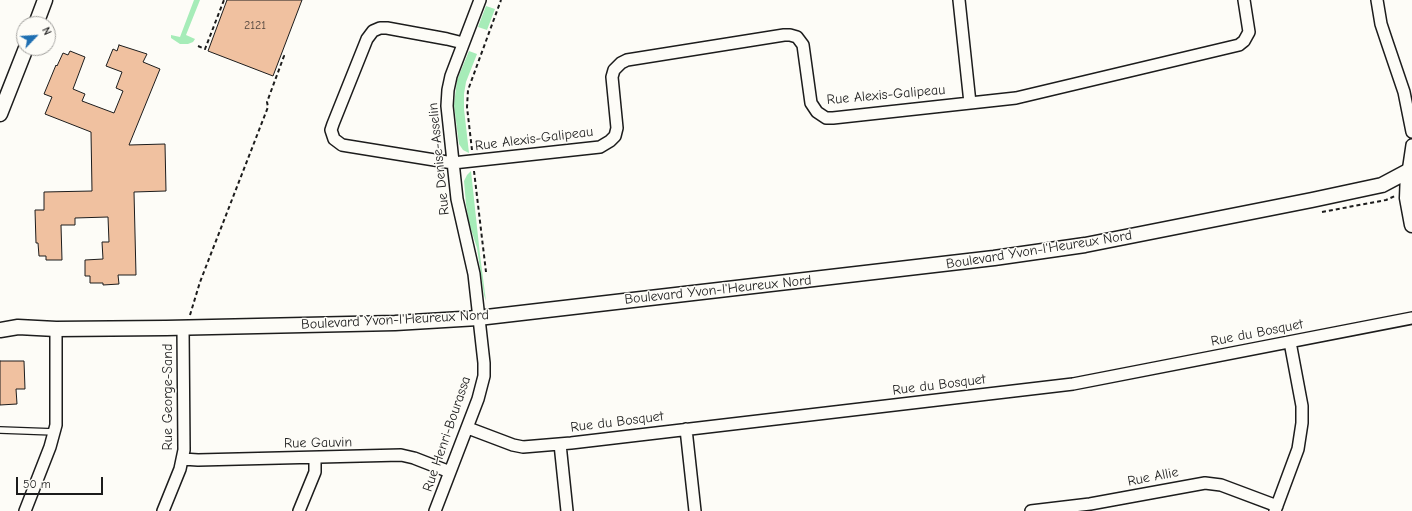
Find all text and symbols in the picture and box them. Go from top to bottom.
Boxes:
north arrow [16,16,56,56]
house number: 2121 [244,19,266,33]
text: N [39,25,54,37]
street label: Rue Alexis-Galipeau [826,81,946,109]
street label: Rue Denise-Asselin [425,102,453,216]
street label: Rue Alexis-Galipeau [474,123,594,155]
street label: Boulevard Yvon-l'Heureux Nord [945,227,1133,273]
street label: Boulevard Yvon-l'Heureux Nord [624,272,812,308]
street label: Boulevard Yvon-l'Heureux Nord [301,307,489,333]
street label: Rue du Bosquet [1209,316,1305,350]
street label: Rue George-Sand [160,344,176,450]
street label: Rue du Bosquet [892,371,986,399]
street label: Rue Henri-Bourassa [419,374,475,494]
street label: Rue du Bosquet [570,408,664,436]
street label: Rue Gauvin [284,434,352,452]
street label: Rue Allie [1126,464,1180,490]
scale bar [18,469,105,495]
text: 50 m [23,477,51,491]

